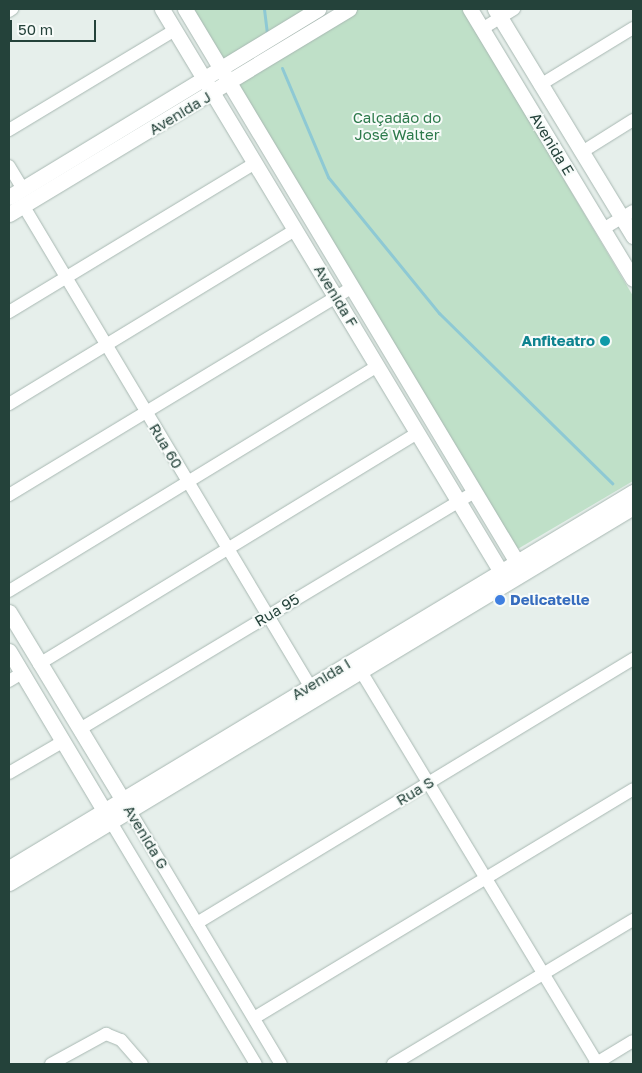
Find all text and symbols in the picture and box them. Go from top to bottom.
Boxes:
scale bar [12,10,99,42]
text: 50 m [18,20,53,38]
street label: Avenida J [146,88,214,138]
park label: Calçadão do José Walter [353,108,441,143]
street label: Avenida E [526,109,578,179]
street label: Avenida F [310,262,362,330]
place label: Anfiteatro [522,332,595,350]
marker: Anfiteatro [599,335,611,347]
street label: Rua 60 [146,420,186,472]
street label: Rua 95 [251,590,303,630]
place label: Delicatelle [510,591,590,609]
marker: Delicatelle [494,594,506,606]
street label: Avenida I [288,654,354,704]
street label: Rua S [393,773,437,809]
street label: Avenida G [120,802,172,872]

